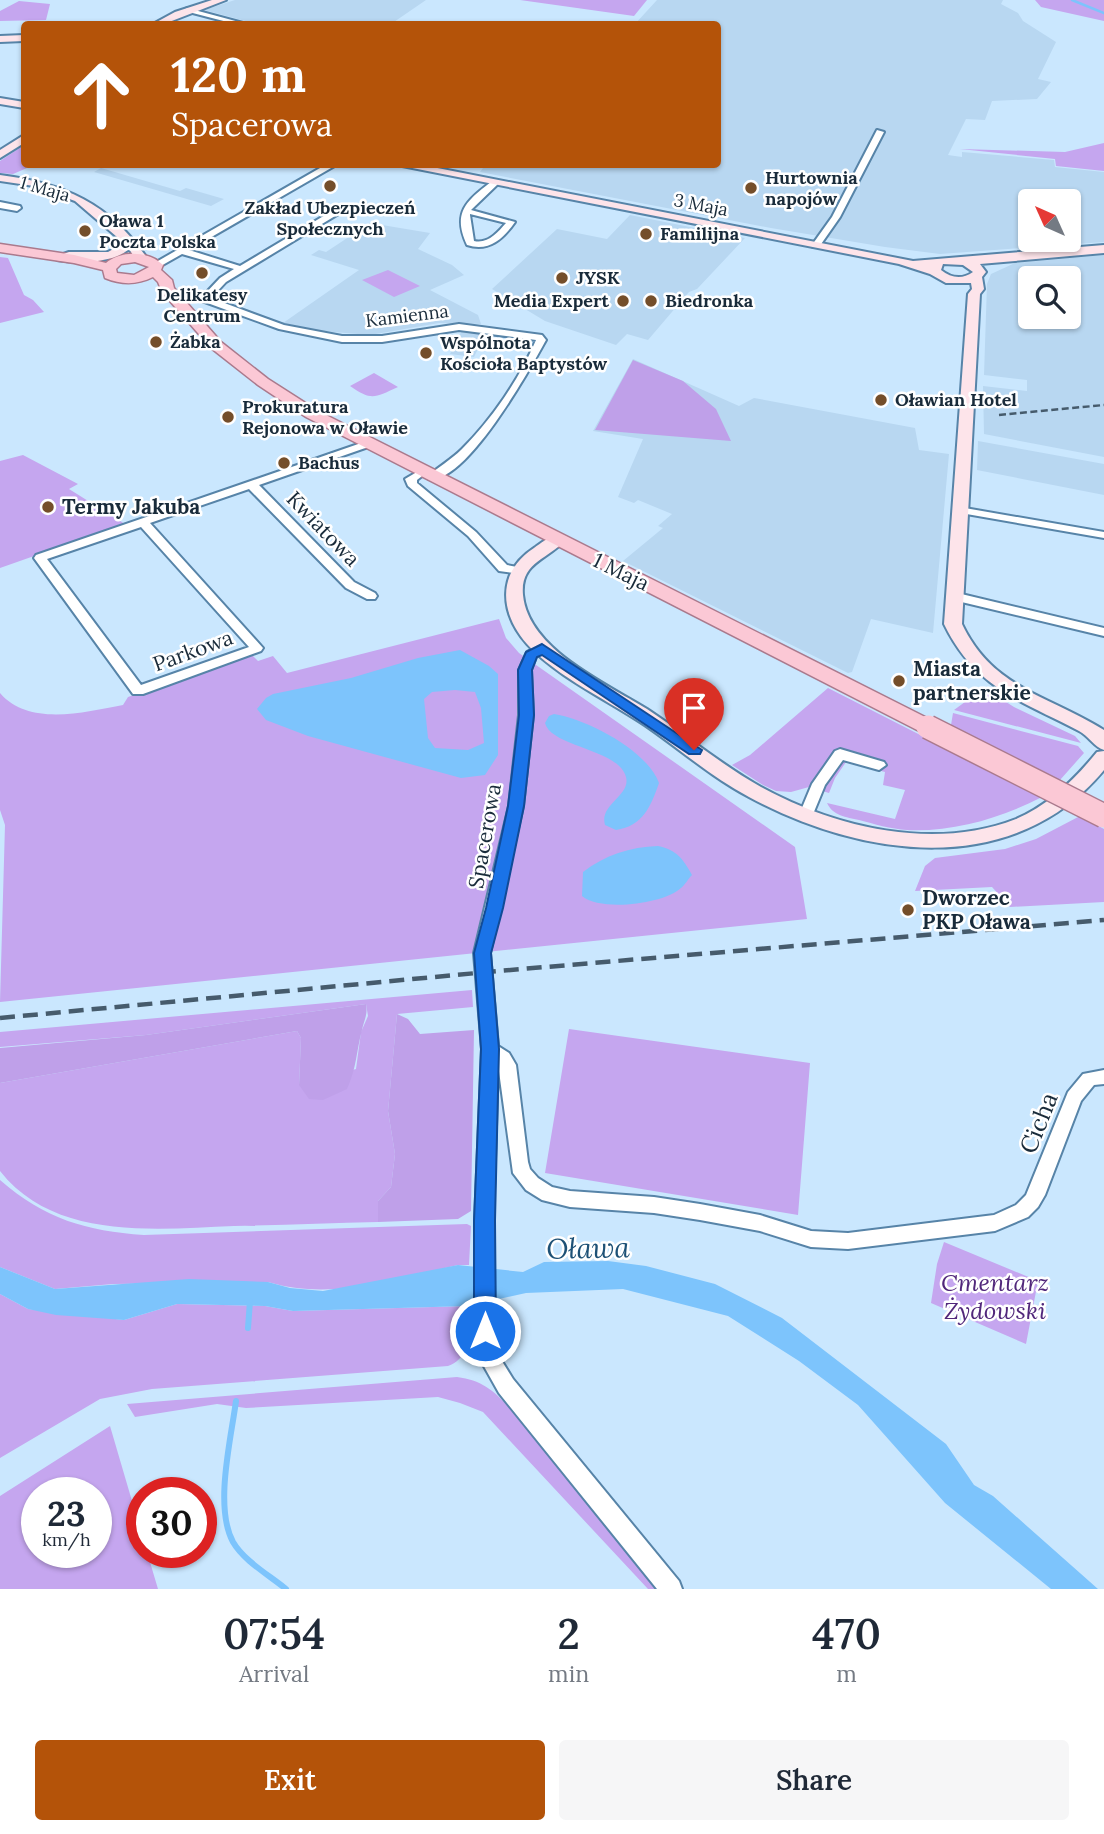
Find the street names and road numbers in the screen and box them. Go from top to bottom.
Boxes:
street label: 1 Maja [17,170,73,207]
street label: 3 Maja [672,188,730,221]
street label: Kamienna [364,299,450,332]
street label: Kwiatowa [281,485,366,572]
street label: 1 Maja [589,546,654,597]
street label: Parkowa [149,624,237,677]
street label: Spacerowa [462,781,507,890]
street label: Cicha [1012,1088,1065,1158]

